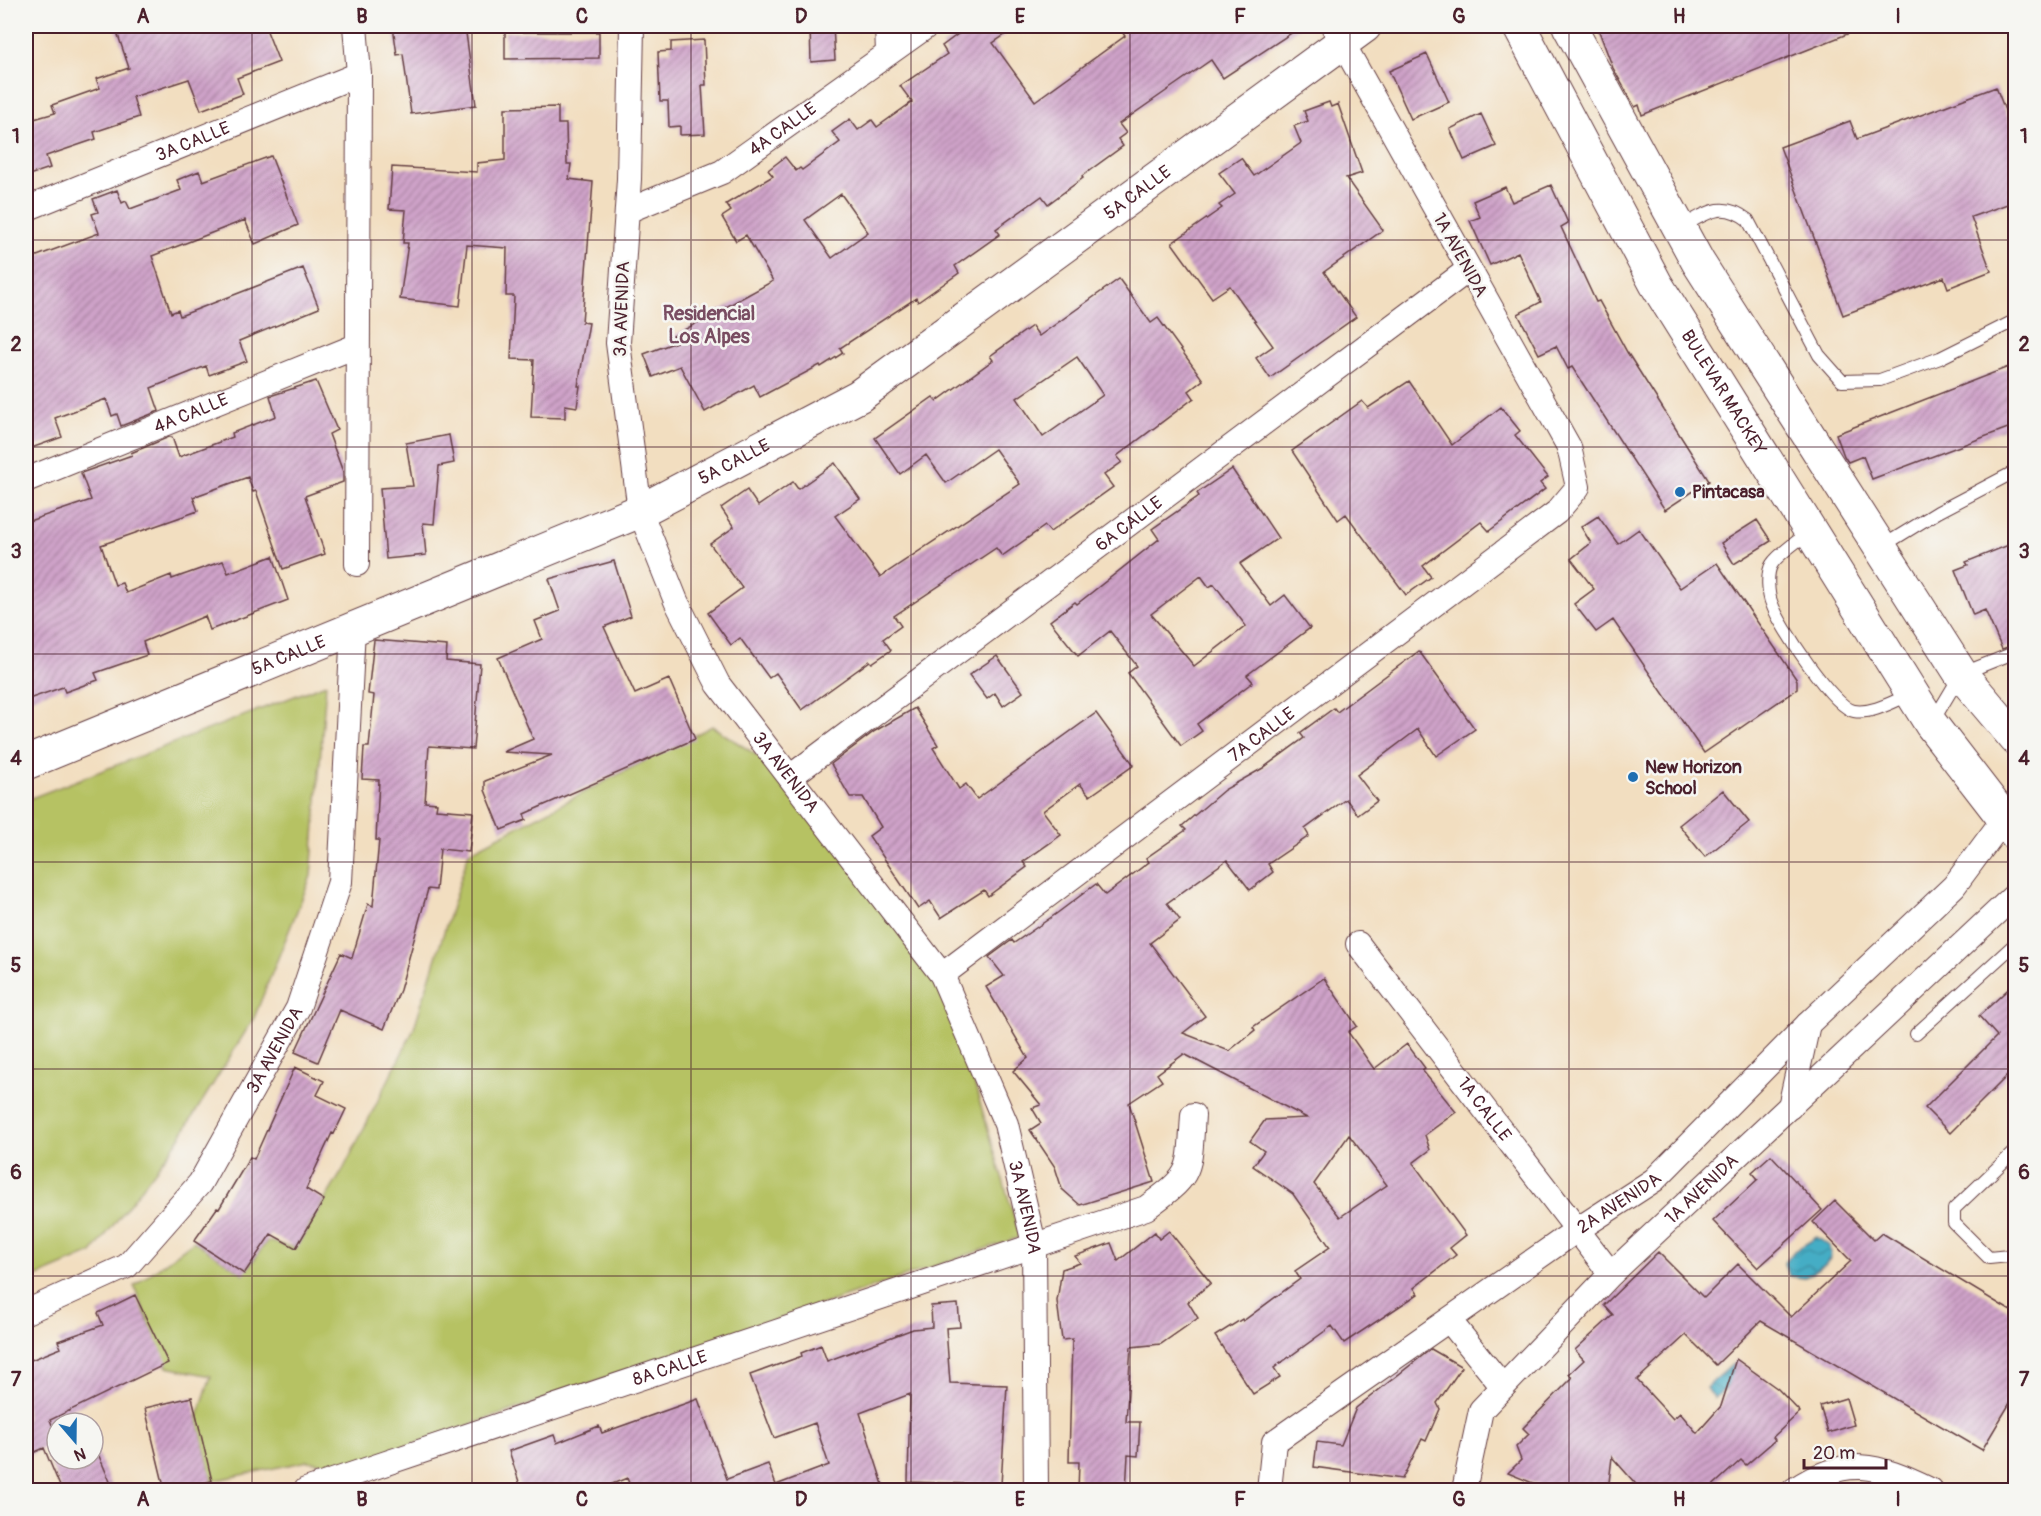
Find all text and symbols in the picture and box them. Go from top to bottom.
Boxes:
text: A [137,4,150,29]
text: B [356,4,368,29]
text: C [576,4,588,29]
text: D [795,4,808,29]
text: E [1015,4,1026,29]
text: F [1234,4,1246,29]
text: G [1452,4,1466,29]
text: H [1673,4,1686,29]
text: I [1895,4,1901,29]
street label: 4A CALLE [744,97,821,161]
street label: 3A CALLE [152,116,233,167]
text: 1 [12,124,20,149]
text: 1 [2020,124,2028,149]
street label: 5A CALLE [1099,160,1176,225]
street label: 1A AVENIDA [1427,209,1493,301]
street label: 3A AVENIDA [609,260,635,357]
district label: Residencial Los Alpes [663,301,755,349]
street label: BULEVAR MACKEY [1676,325,1772,460]
text: 2 [10,332,22,357]
text: 2 [2018,332,2030,357]
street label: 4A CALLE [150,388,232,438]
street label: 5A CALLE [694,433,774,490]
place label: Pintacasa [1692,481,1765,504]
marker: Pintacasa [1673,485,1687,499]
street label: 6A CALLE [1090,491,1167,556]
text: 3 [10,539,22,564]
text: 3 [2018,539,2030,564]
street label: 5A CALLE [248,630,329,681]
street label: 7A CALLE [1224,702,1299,767]
street label: 3A AVENIDA [748,727,824,817]
text: 4 [10,746,22,771]
text: 4 [2018,746,2030,771]
place label: New Horizon School [1645,756,1742,800]
marker: New Horizon School [1626,770,1640,784]
text: 5 [11,953,22,978]
text: 5 [2019,953,2030,978]
street label: 3A AVENIDA [241,1002,308,1097]
street label: 1A CALLE [1453,1072,1517,1146]
street label: 1A AVENIDA [1660,1149,1743,1229]
street label: 3A AVENIDA [1003,1158,1046,1255]
text: 6 [10,1160,22,1185]
text: 6 [2018,1160,2030,1185]
street label: 2A AVENIDA [1572,1167,1667,1239]
street label: 8A CALLE [630,1345,710,1391]
text: 7 [11,1367,22,1392]
text: 7 [2019,1367,2030,1392]
north arrow [45,1411,105,1471]
scale bar [1804,1432,1886,1470]
text: 20 m [1813,1442,1855,1465]
text: N [71,1443,88,1465]
text: A [137,1487,150,1512]
text: B [356,1487,368,1512]
text: C [576,1487,588,1512]
text: D [795,1487,808,1512]
text: E [1015,1487,1026,1512]
text: F [1234,1487,1246,1512]
text: G [1452,1487,1466,1512]
text: H [1673,1487,1686,1512]
text: I [1895,1487,1901,1512]

